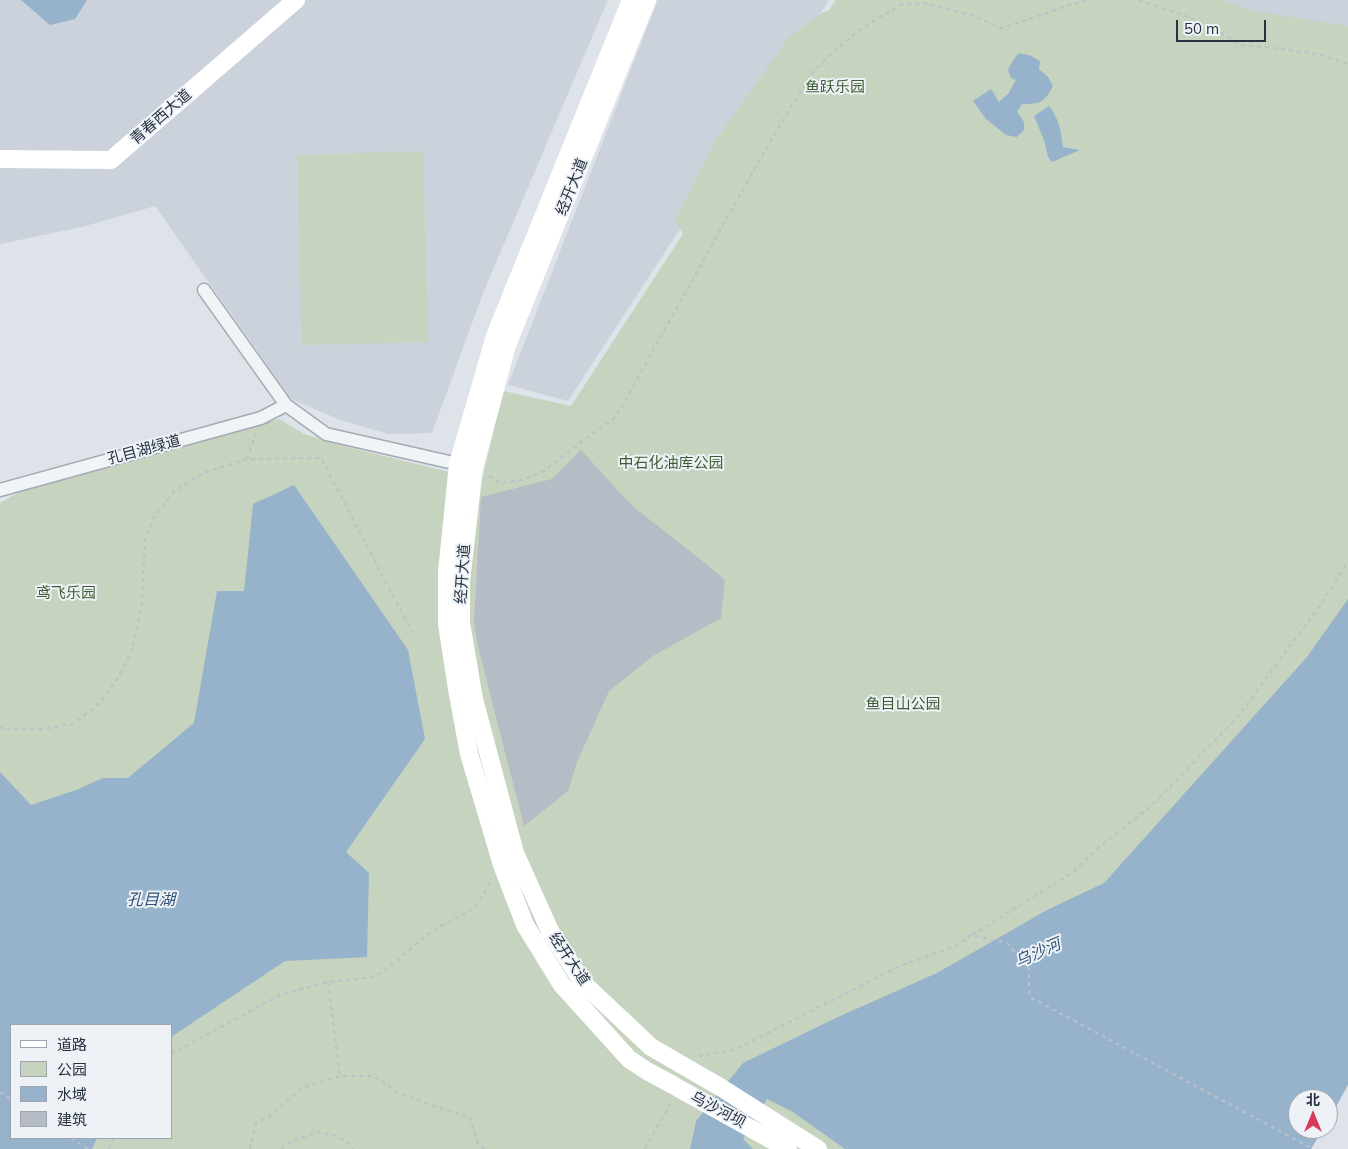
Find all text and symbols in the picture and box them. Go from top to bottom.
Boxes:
scale bar [1178,10,1268,42]
text: 50 m [1184,19,1219,38]
park label: 鱼跃乐园 [805,78,865,96]
street label: 青春西大道 [127,86,195,148]
street label: 经开大道 [552,156,592,218]
street label: 孔目湖绿道 [105,432,183,468]
park label: 中石化油库公园 [619,454,723,472]
street label: 经开大道 [452,543,474,605]
park label: 鸢飞乐园 [36,584,96,602]
park label: 鱼目山公园 [866,695,940,713]
water label: 孔目湖 [127,890,175,910]
street label: 经开大道 [545,929,593,989]
water label: 乌沙河 [1012,934,1064,972]
legend [10,1024,172,1139]
text: 道路 [57,1035,87,1054]
text: 公园 [57,1060,87,1079]
text: 水域 [57,1085,87,1104]
street label: 乌沙河坝 [687,1088,749,1132]
north arrow [1288,1089,1338,1139]
text: 北 [1306,1091,1320,1109]
text: 建筑 [57,1110,87,1129]

